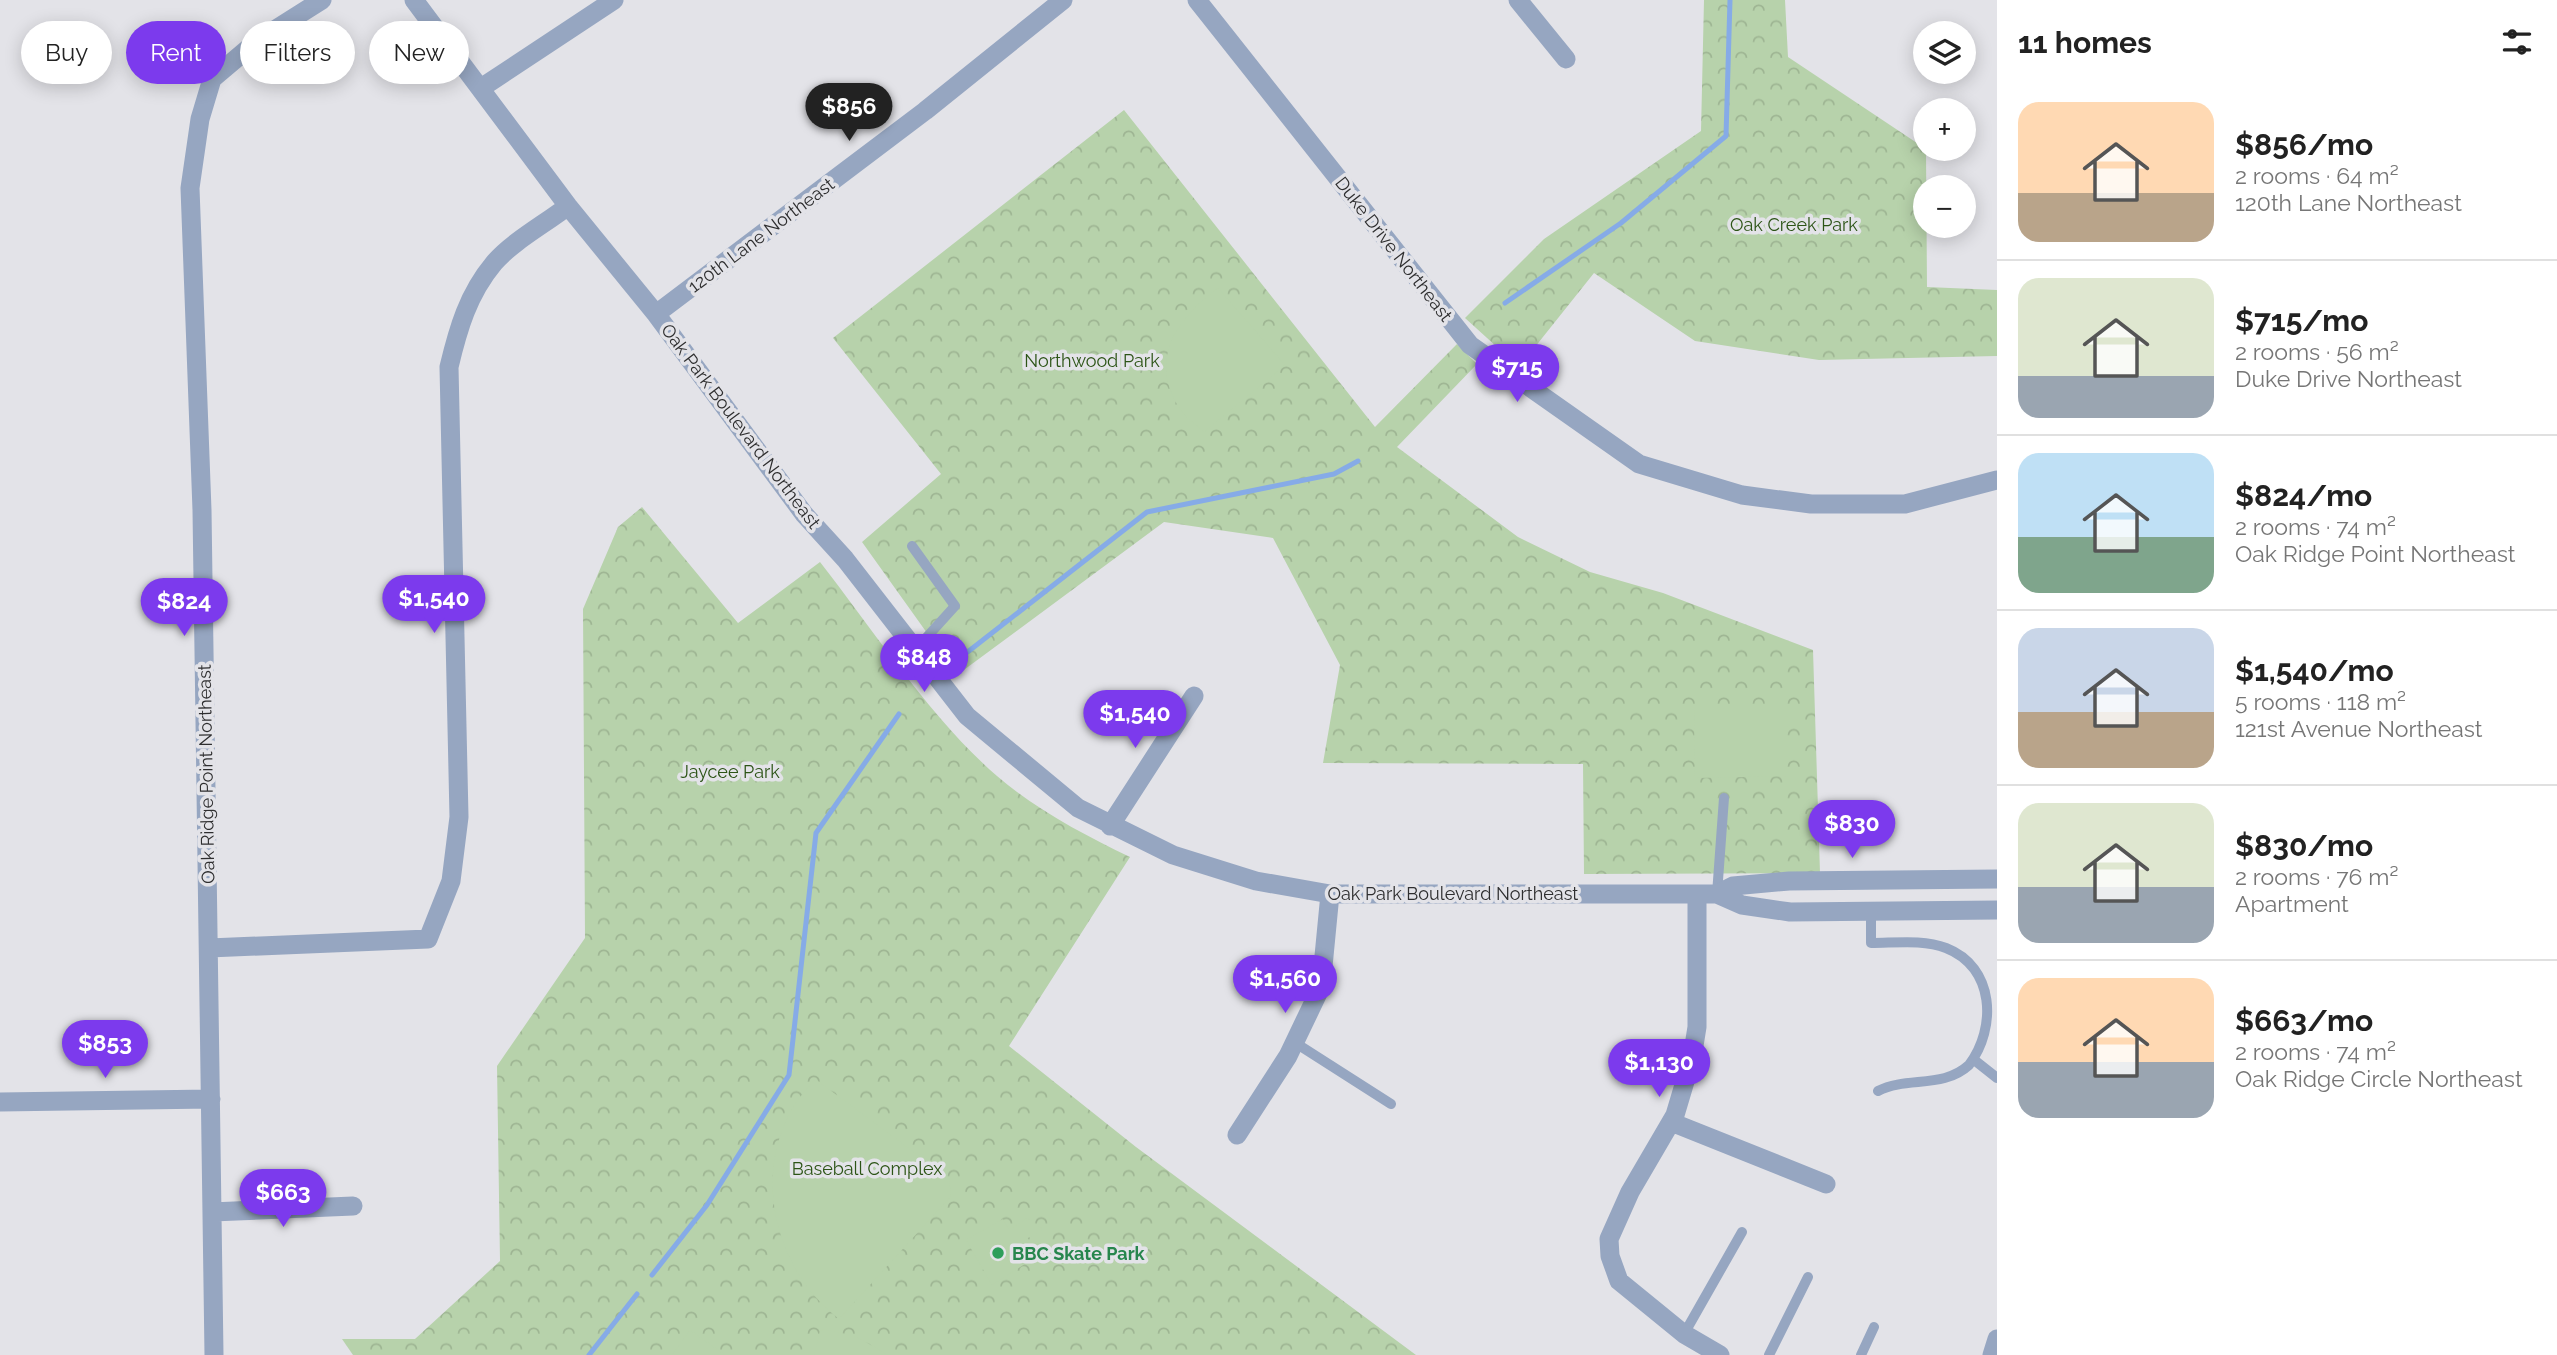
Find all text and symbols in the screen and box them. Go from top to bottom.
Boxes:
chip: Buy [21,21,112,84]
chip: Rent [126,21,226,84]
chip: Filters [240,21,355,84]
chip: New [369,21,469,84]
map controls [1913,21,1976,238]
button: layers [1913,21,1976,84]
icon: filters [2498,23,2536,61]
text: 11 homes [2018,25,2152,60]
pin: $856 [808,83,890,143]
text: $856 [821,92,877,119]
button: + [1913,98,1976,161]
text: $856/mo [2235,127,2373,162]
icon: home [2074,130,2158,214]
text: 2 rooms · 64 m² [2235,162,2399,189]
street label: 120th Lane Northeast [684,173,838,297]
street label: Duke Drive Northeast [1331,173,1457,325]
button: − [1913,175,1976,238]
text: 120th Lane Northeast [2235,189,2462,216]
park label: Oak Creek Park [1730,214,1858,235]
text: $715/mo [2235,303,2368,338]
icon: home [2074,306,2158,390]
street label: Oak Park Boulevard Northeast [657,320,825,532]
text: 2 rooms · 56 m² [2235,338,2399,365]
pin: $715 [1476,344,1558,404]
park label: Northwood Park [1024,350,1160,371]
text: $715 [1491,353,1543,380]
text: Duke Drive Northeast [2235,365,2462,392]
text: $824/mo [2235,478,2372,513]
icon: home [2074,481,2158,565]
text: 2 rooms · 74 m² [2235,513,2396,540]
text: Oak Ridge Point Northeast [2235,540,2516,567]
pin: $1,540 [377,576,491,635]
pin: $824 [143,578,225,638]
text: $1,540 [398,584,470,611]
text: $824 [157,587,211,614]
pin: $848 [883,634,965,694]
text: $848 [896,643,952,670]
text: $1,540/mo [2235,653,2394,688]
icon: home [2074,656,2158,740]
street label: Oak Ridge Point Northeast [194,664,218,884]
text: 5 rooms · 118 m² [2235,688,2406,715]
pin: $1,540 [1078,690,1192,750]
text: $1,540 [1099,699,1171,726]
text: 121st Avenue Northeast [2235,715,2483,742]
park label: Jaycee Park [680,761,780,782]
pin: $830 [1811,800,1893,860]
text: $830 [1824,809,1880,836]
text: $830/mo [2235,828,2373,863]
icon: home [2074,831,2158,915]
text: 2 rooms · 76 m² [2235,863,2398,890]
street label: Oak Park Boulevard Northeast [1328,883,1578,904]
text: Apartment [2235,890,2349,917]
pin: $1,560 [1228,956,1342,1015]
text: $1,560 [1249,964,1321,991]
text: $663/mo [2235,1003,2373,1038]
icon: home [2074,1006,2158,1090]
pin: $853 [64,1020,146,1080]
text: $853 [78,1029,132,1056]
text: 2 rooms · 74 m² [2235,1038,2396,1065]
pin: $1,130 [1602,1040,1716,1099]
text: $1,130 [1624,1048,1694,1075]
text: Oak Ridge Circle Northeast [2235,1065,2523,1092]
park label: Baseball Complex [792,1158,942,1179]
pin: $663 [242,1170,324,1229]
text: $663 [255,1178,311,1205]
place label: BBC Skate Park [1012,1243,1146,1264]
marker: BBC Skate Park [990,1245,1006,1261]

